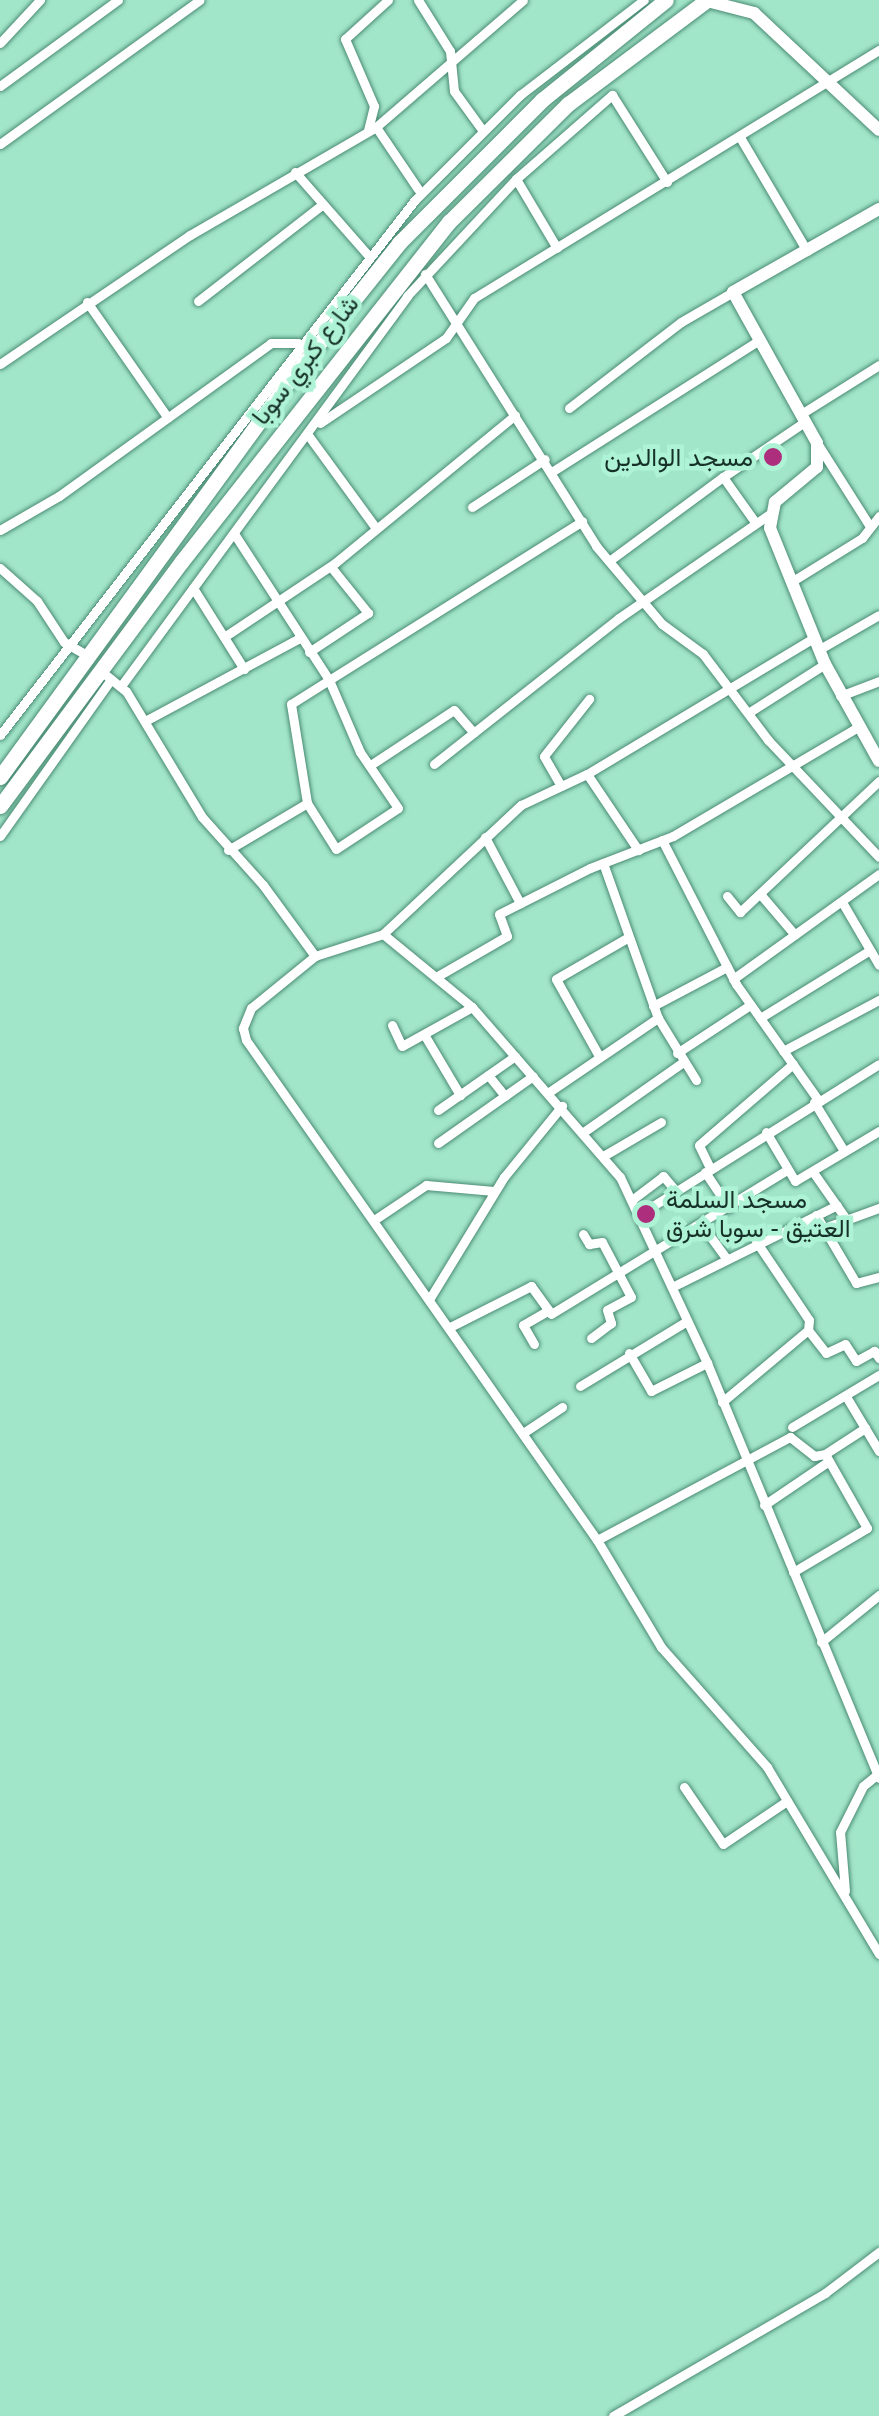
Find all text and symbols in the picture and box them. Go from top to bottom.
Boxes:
street label: شارع كبري سوبا [245,289,365,431]
place label: مسجد الوالدين [604,442,753,472]
marker: مسجد الوالدين [762,446,784,468]
place label: مسجد السلمة العتيق - سوبا شرق [666,1185,850,1244]
marker: مسجد السلمة العتيق - سوبا شرق [635,1203,657,1225]

